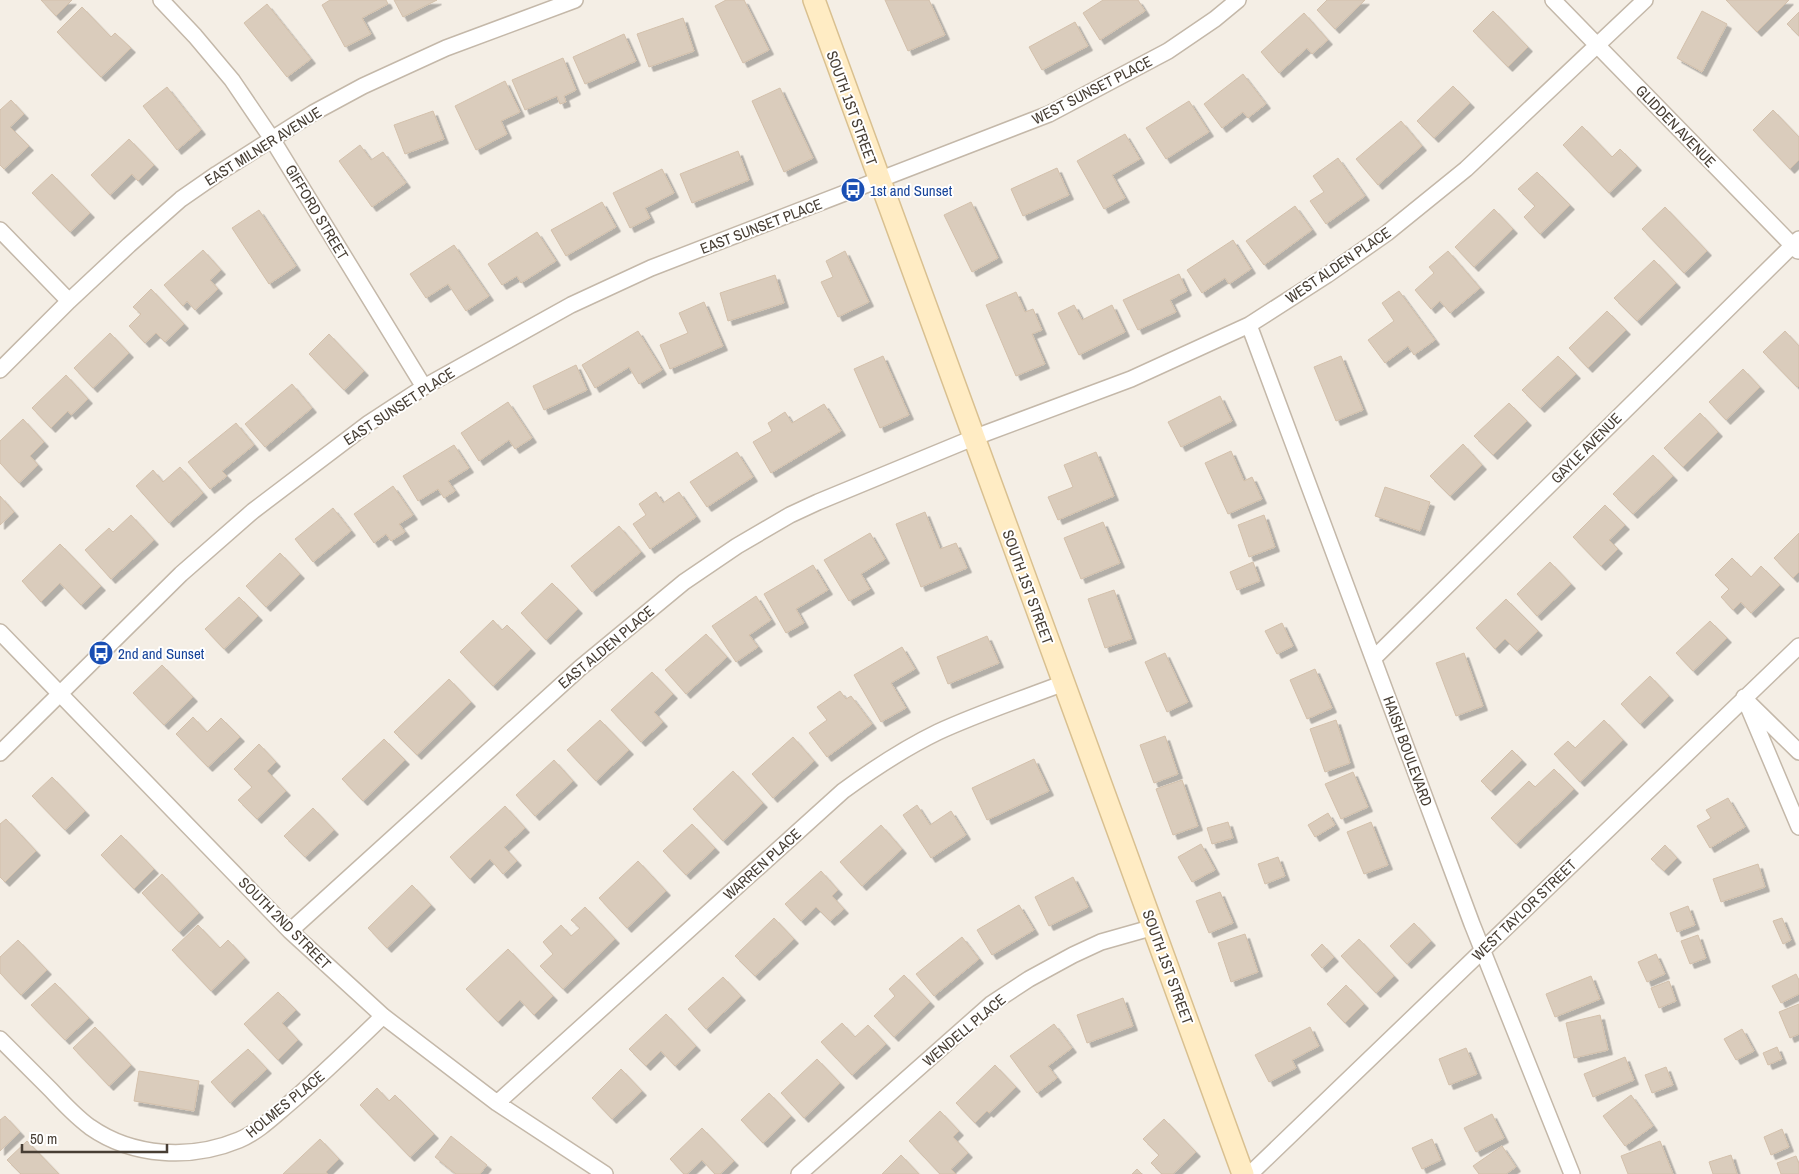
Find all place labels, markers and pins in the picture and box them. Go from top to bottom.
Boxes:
bus stop icon: 1st and Sunset [840,177,866,203]
place label: 1st and Sunset [870,180,953,201]
bus stop icon: 2nd and Sunset [88,640,114,666]
place label: 2nd and Sunset [118,643,205,664]

